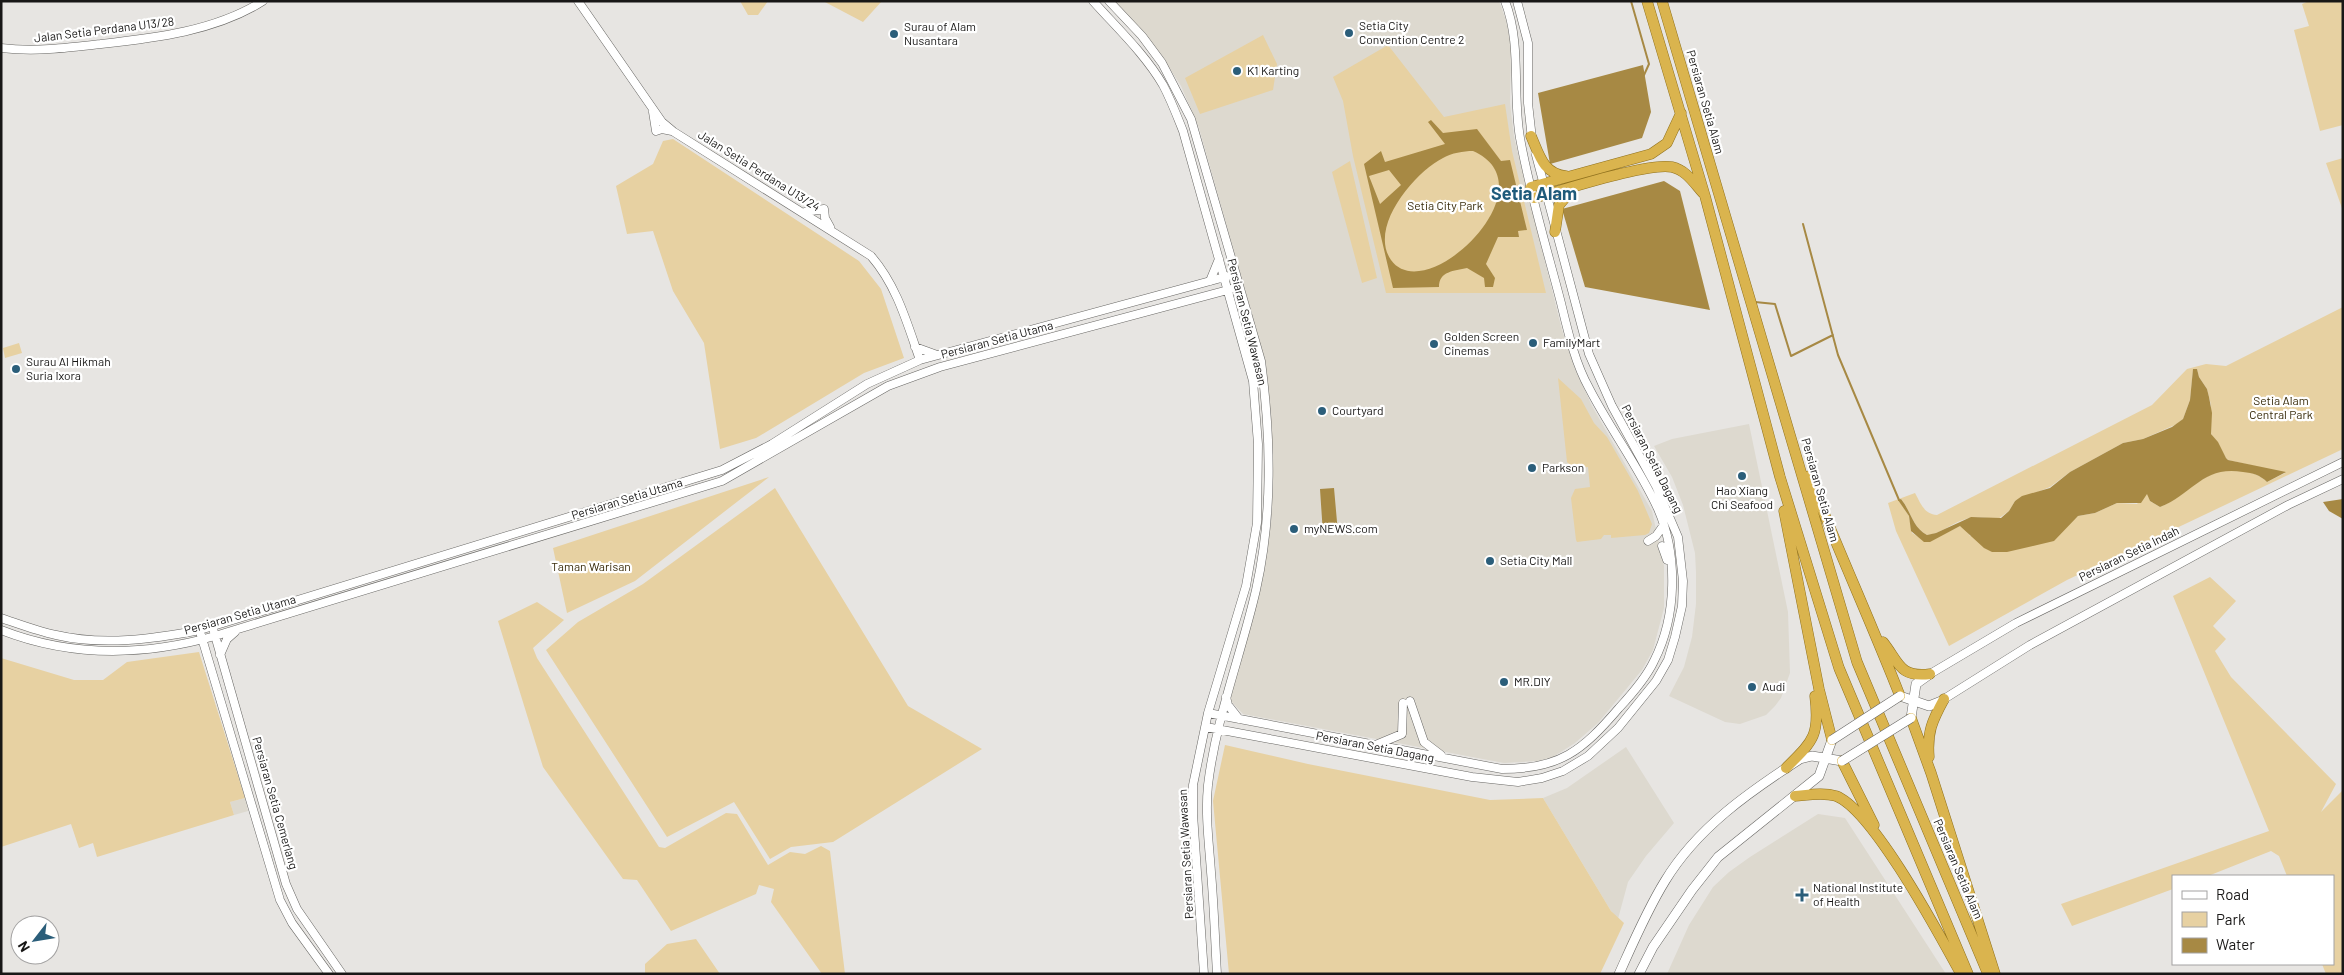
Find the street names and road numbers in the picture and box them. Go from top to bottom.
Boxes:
street label: Jalan Setia Perdana U13/28 [33,13,175,45]
street label: Persiaran Setia Alam [1684,48,1727,155]
street label: Jalan Setia Perdana U13/24 [696,127,823,214]
street label: Persiaran Setia Wawasan [1225,257,1271,387]
street label: Persiaran Setia Utama [939,317,1054,361]
street label: Persiaran Setia Dagang [1619,402,1686,515]
street label: Persiaran Setia Alam [1799,436,1842,543]
street label: Persiaran Setia Utama [569,474,684,522]
street label: Persiaran Setia Indah [2076,523,2181,583]
street label: Persiaran Setia Utama [182,591,297,637]
street label: Persiaran Setia Dagang [1315,728,1435,764]
street label: Persiaran Setia Cemerlang [250,735,302,871]
street label: Persiaran Setia Wawasan [1175,789,1195,919]
street label: Persiaran Setia Alam [1932,816,1986,921]

